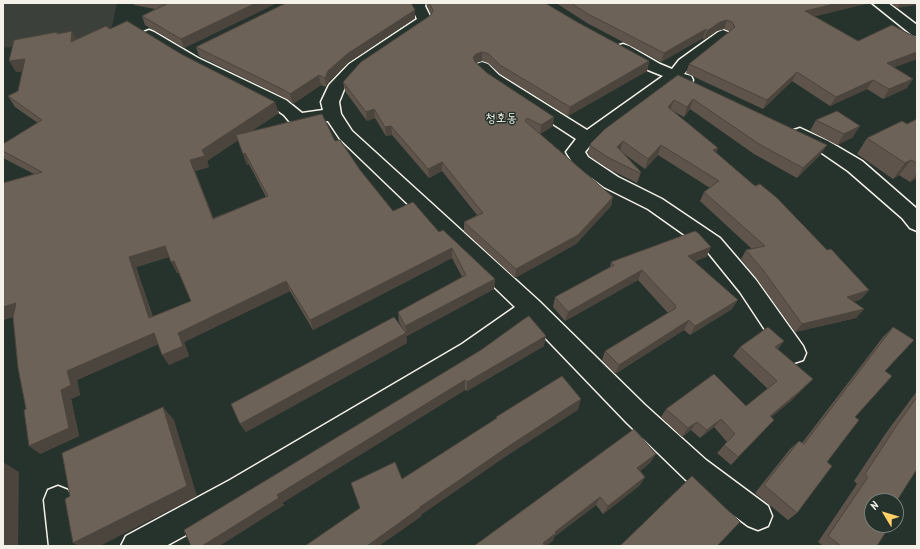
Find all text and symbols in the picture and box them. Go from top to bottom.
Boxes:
district label: 청호동 [485,112,517,128]
north arrow [864,493,904,533]
text: N [866,498,885,515]

